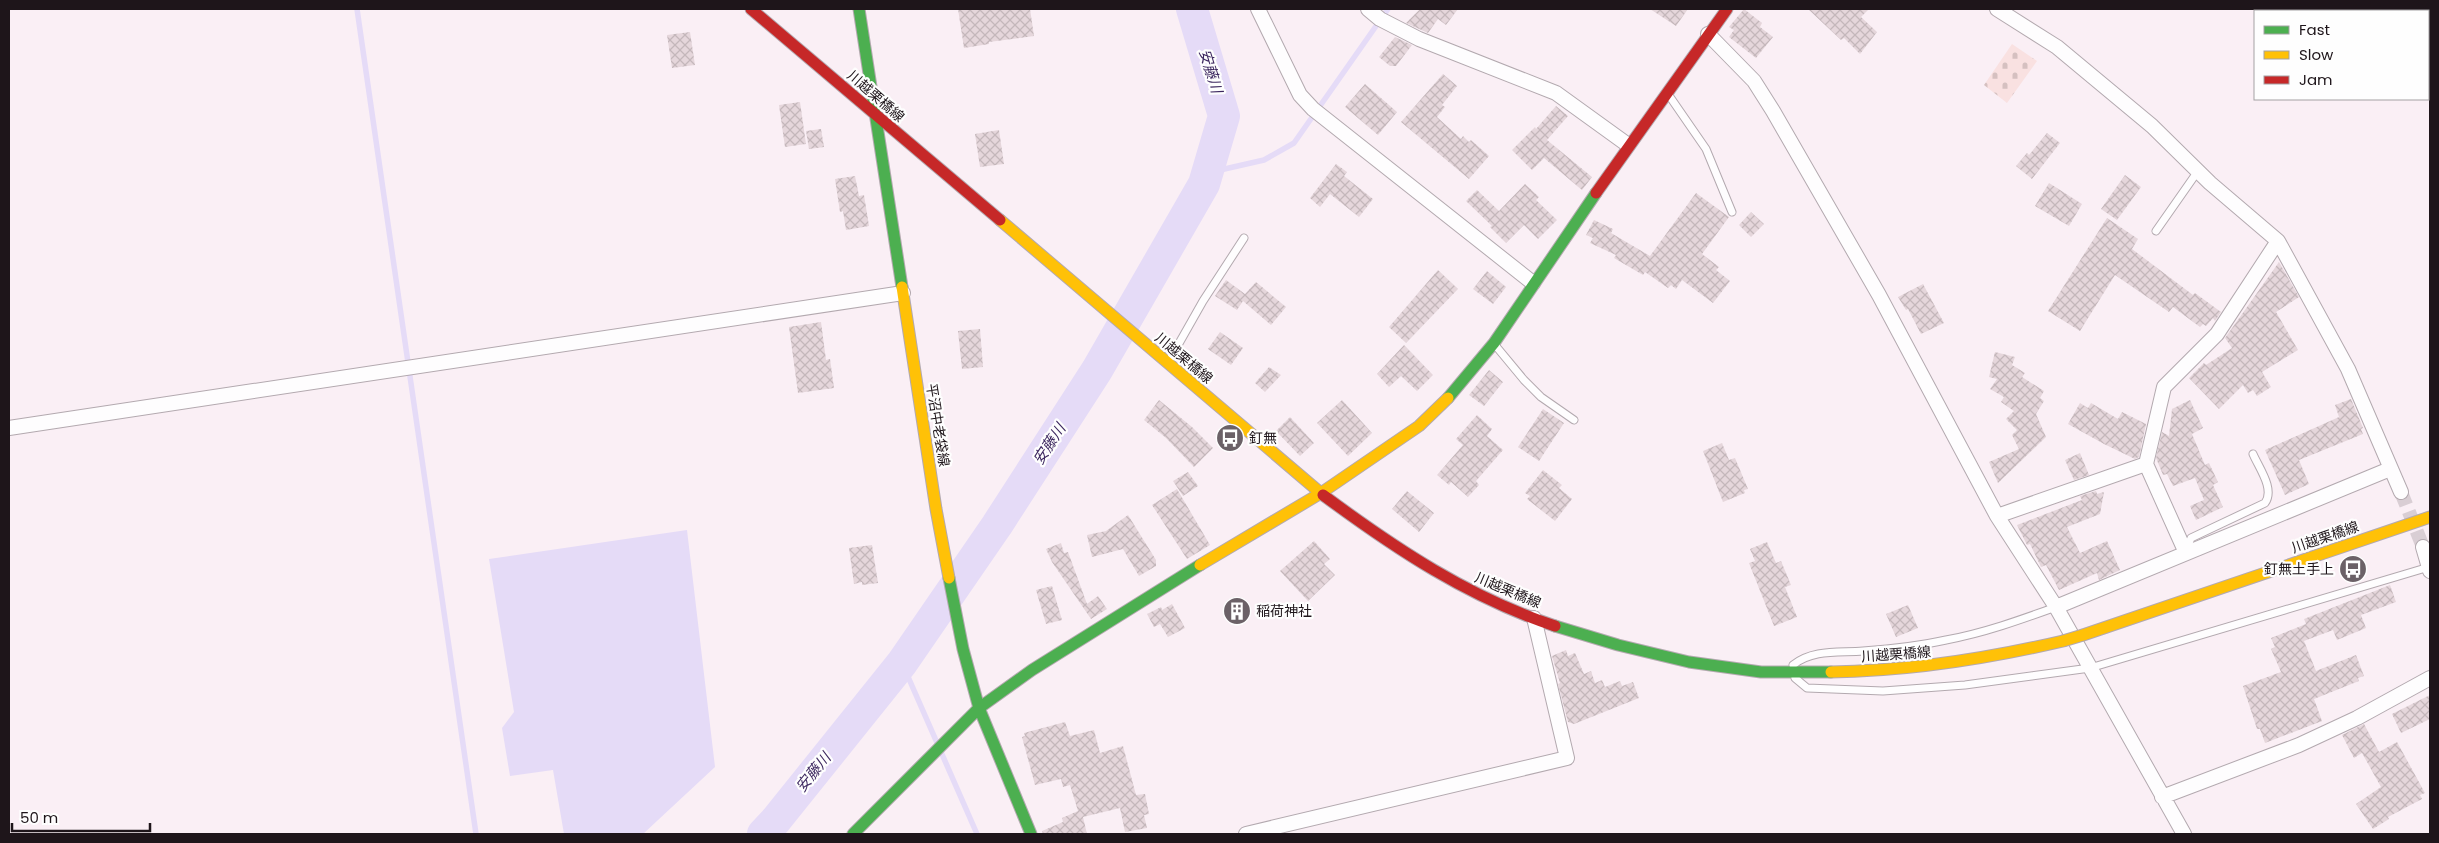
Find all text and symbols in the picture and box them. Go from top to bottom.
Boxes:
legend [2254,10,2429,100]
text: Fast [2299,19,2330,40]
text: Slow [2299,44,2334,65]
water label: 安藤川 [1194,46,1228,97]
street label: 川越栗橋線 [843,65,909,127]
text: Jam [2299,69,2333,90]
street label: 川越栗橋線 [1151,328,1217,388]
street label: 平沼中老袋線 [922,382,954,468]
water label: 安藤川 [1028,418,1071,469]
bus stop icon: 釘無 [1215,423,1245,453]
place label: 釘無 [1249,428,1277,448]
street label: 川越栗橋線 [2289,516,2361,558]
bus stop icon: 釘無土手上 [2338,554,2368,584]
place label: 釘無土手上 [2264,559,2334,579]
street label: 川越栗橋線 [1472,567,1544,613]
building icon: 稲荷神社 [1222,596,1252,626]
place label: 稲荷神社 [1256,601,1312,621]
street label: 川越栗橋線 [1860,642,1932,666]
water label: 安藤川 [791,746,837,796]
scale bar [12,800,150,832]
text: 50 m [20,807,58,828]

